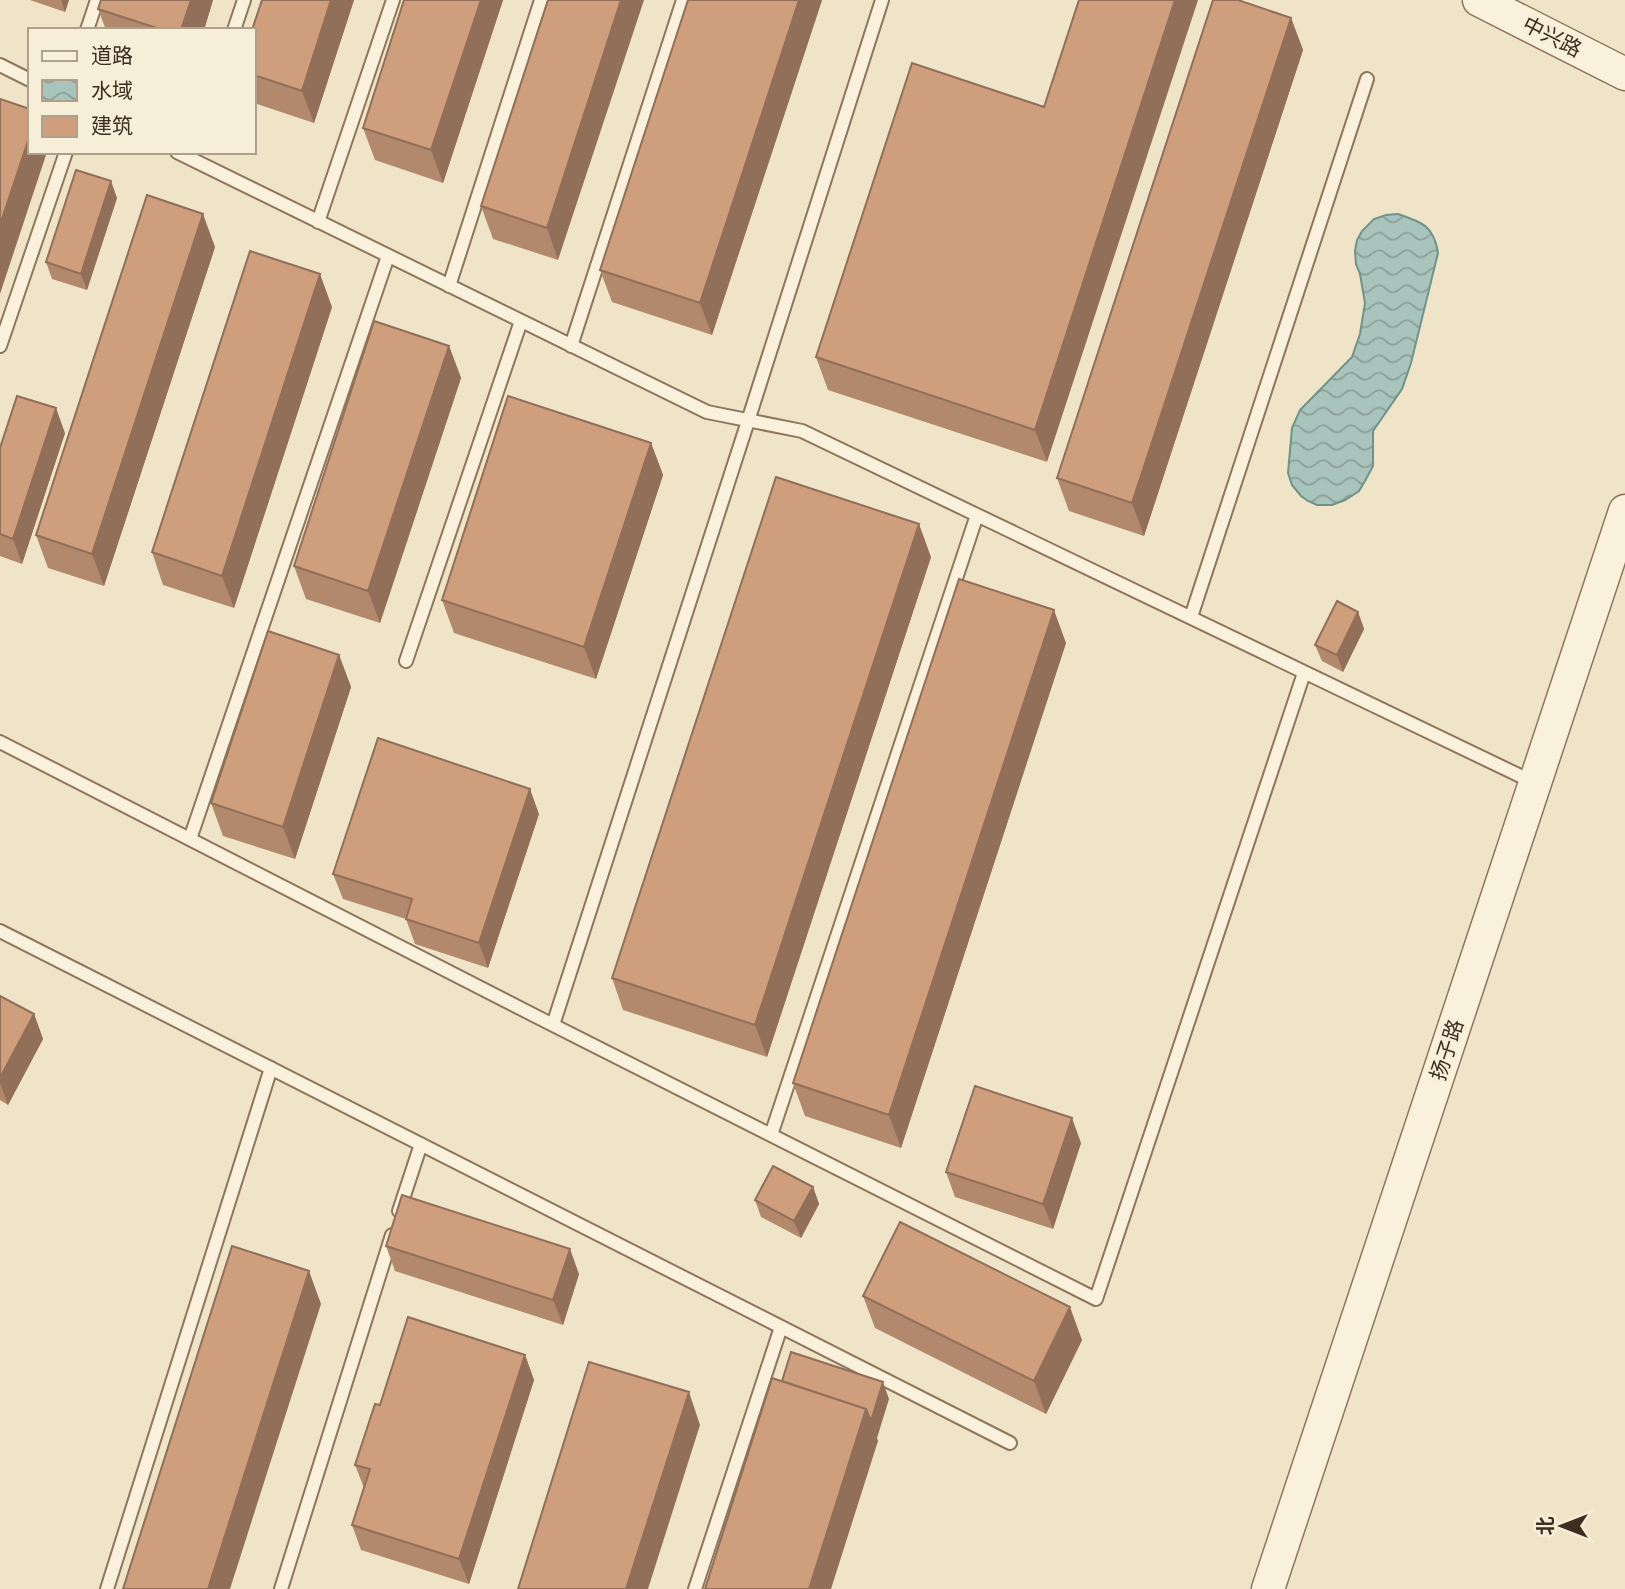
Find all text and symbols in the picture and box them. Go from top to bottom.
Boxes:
street label: 中兴路 [1518,9,1587,63]
legend [28,28,256,154]
text: 道路 [91,41,133,69]
text: 水域 [91,76,133,104]
text: 建筑 [91,111,133,139]
street label: 扬子路 [1423,1015,1469,1084]
north arrow [1527,1491,1597,1561]
text: 北 [1532,1516,1558,1536]

